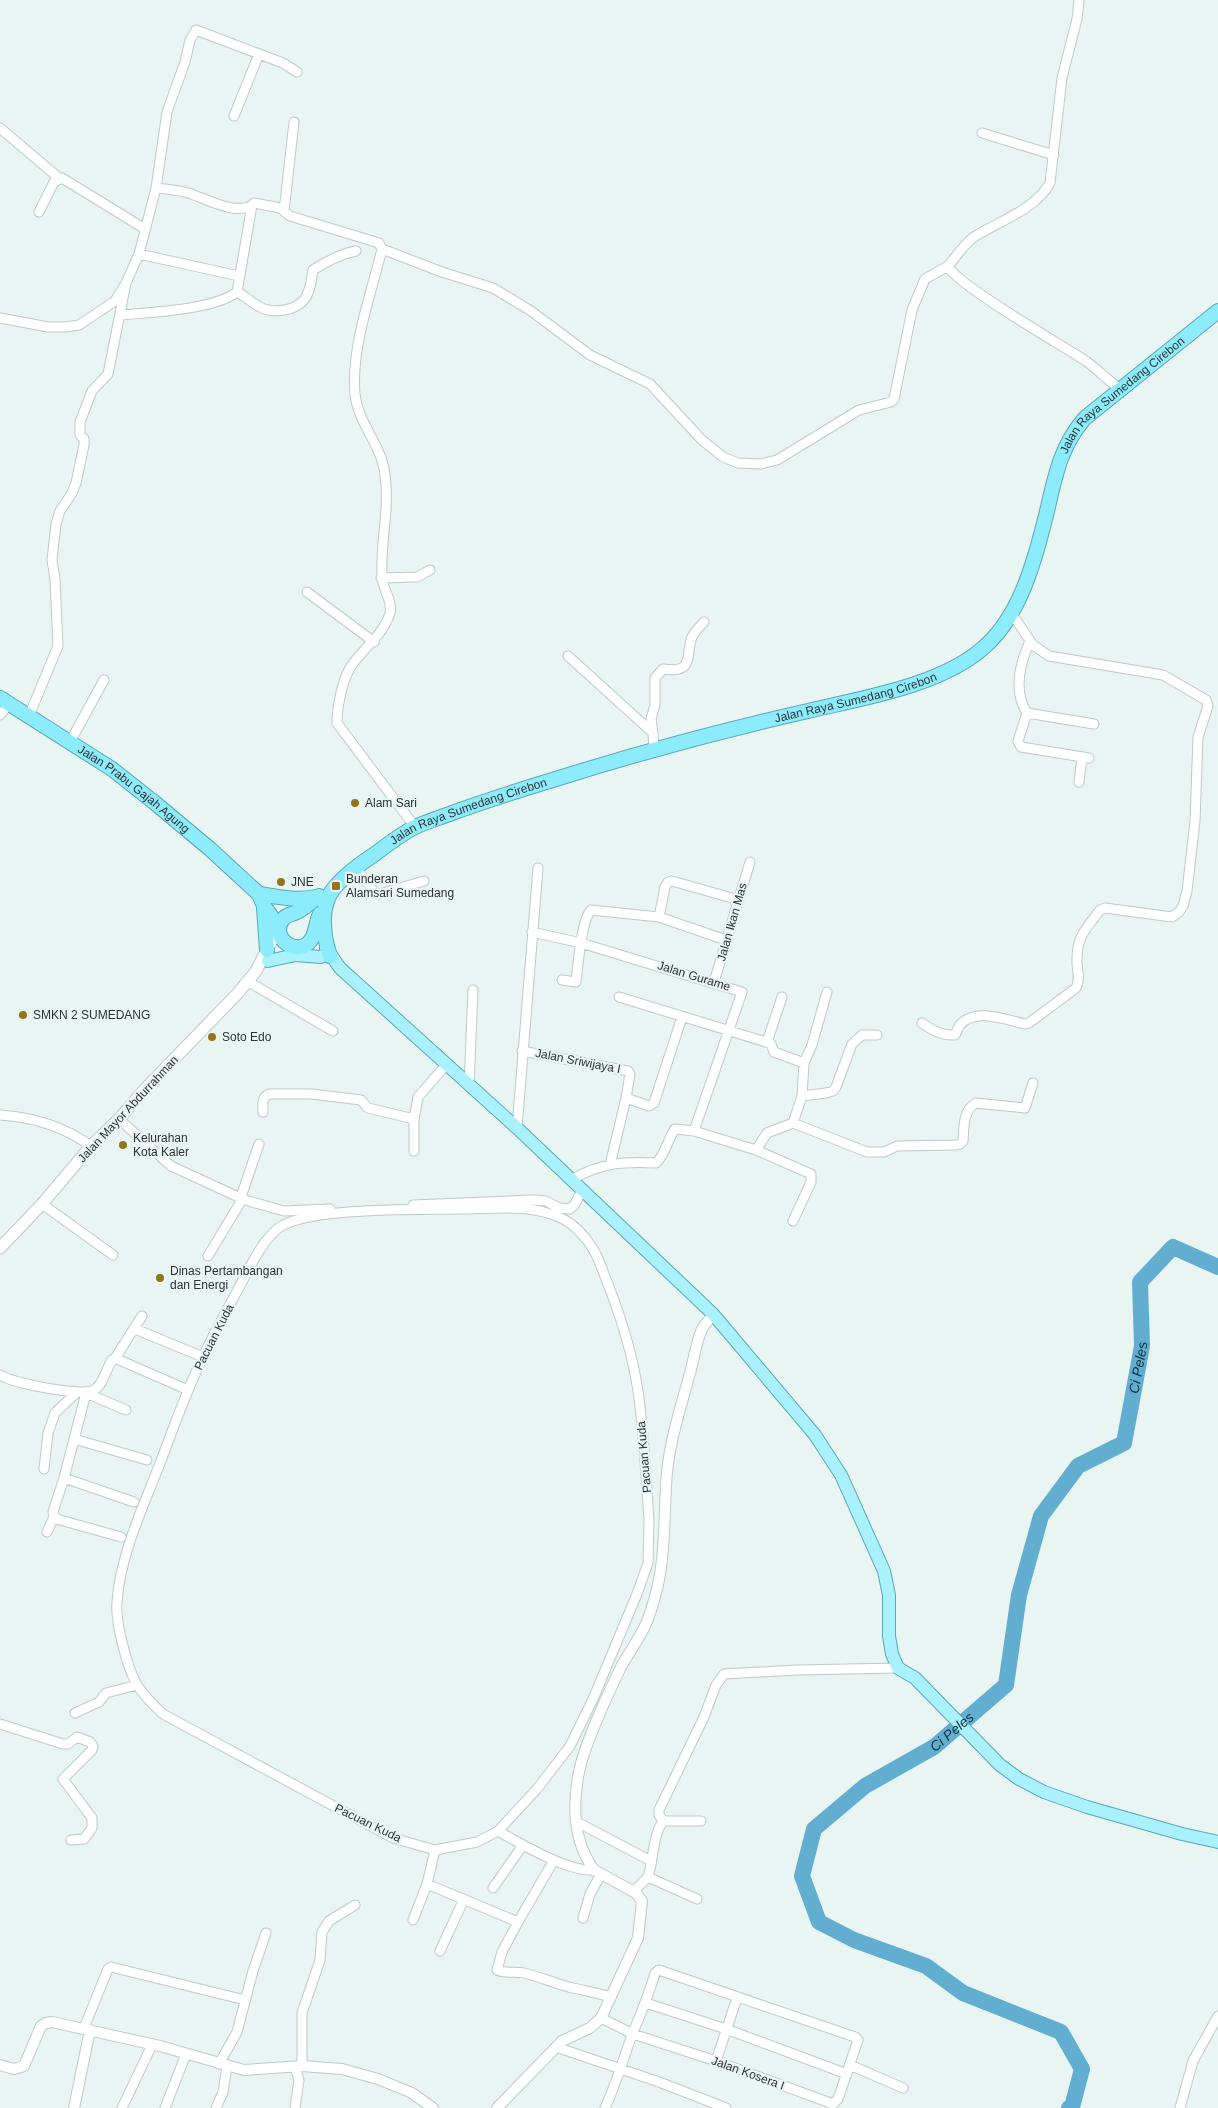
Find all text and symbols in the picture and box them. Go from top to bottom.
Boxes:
street label: Jalan Raya Sumedang Cirebon [1057,334,1187,456]
street label: Jalan Raya Sumedang Cirebon [773,670,939,726]
street label: Jalan Prabu Gajah Agung [75,742,193,836]
street label: Jalan Raya Sumedang Cirebon [387,775,548,848]
place label: Alam Sari [365,796,417,810]
marker: Alam Sari [349,797,361,809]
place label: Bunderan Alamsari Sumedang [346,872,454,900]
place label: JNE [291,875,314,889]
marker: JNE [275,876,287,888]
marker: Bunderan Alamsari Sumedang [330,880,342,892]
street label: Jalan Ikan Mas [714,881,750,963]
street label: Jalan Gurame [656,958,732,994]
place label: SMKN 2 SUMEDANG [33,1008,150,1022]
marker: SMKN 2 SUMEDANG [17,1009,29,1021]
place label: Soto Edo [222,1030,272,1044]
marker: Soto Edo [206,1031,218,1043]
street label: Jalan Sriwijaya I [534,1046,622,1076]
street label: Jalan Mayor Abdurrahman [75,1053,181,1165]
place label: Kelurahan Kota Kaler [133,1131,189,1159]
marker: Kelurahan Kota Kaler [117,1139,129,1151]
place label: Dinas Pertambangan dan Energi [170,1264,283,1292]
marker: Dinas Pertambangan dan Energi [154,1272,166,1284]
street label: Pacuan Kuda [191,1301,237,1372]
water label: Ci Peles [1125,1342,1150,1395]
street label: Pacuan Kuda [634,1420,654,1494]
water label: Ci Peles [927,1709,977,1755]
street label: Pacuan Kuda [333,1801,404,1845]
street label: Jalan Kosera I [710,2053,786,2093]

